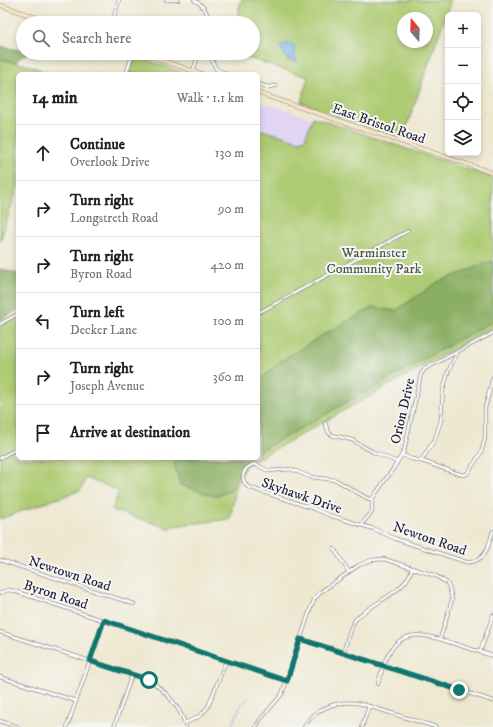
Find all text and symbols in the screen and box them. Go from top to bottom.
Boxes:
north arrow [397,12,433,48]
map controls [445,12,481,156]
button: + [445,12,481,48]
search box [16,16,260,60]
icon: search [30,27,52,49]
text: Search here [62,29,131,48]
button: − [445,48,481,84]
button: locate [445,84,481,120]
text: 14 min [32,87,78,109]
text: Walk · 1.1 km [177,90,244,106]
street label: East Bristol Road [330,100,428,148]
button: layers [445,120,481,156]
text: Continue [70,135,125,154]
icon: ahead [32,142,54,164]
text: 130 m [215,145,244,161]
text: Overlook Drive [70,154,150,170]
text: Turn right [70,191,133,210]
icon: right [32,198,54,220]
text: 90 m [218,201,244,217]
text: Longstreth Road [70,210,158,226]
park label: Warminster Community Park [326,244,422,278]
text: Turn right [70,247,133,266]
icon: right [32,254,54,276]
text: 420 m [211,257,244,273]
text: Byron Road [70,266,132,282]
text: Turn left [70,303,124,322]
icon: left [32,310,54,332]
text: 100 m [213,313,244,329]
text: Decker Lane [70,322,137,338]
text: Turn right [70,359,133,378]
icon: right [32,366,54,388]
text: 360 m [213,369,244,385]
street label: Orion Drive [387,376,419,446]
text: Joseph Avenue [70,378,145,394]
icon: arrive [32,422,54,444]
text: Arrive at destination [70,423,190,442]
street label: Skyhawk Drive [259,474,344,518]
street label: Newton Road [391,518,469,560]
street label: Newtown Road [26,552,113,596]
street label: Byron Road [21,576,90,614]
route start [140,671,158,689]
route end [450,681,468,699]

